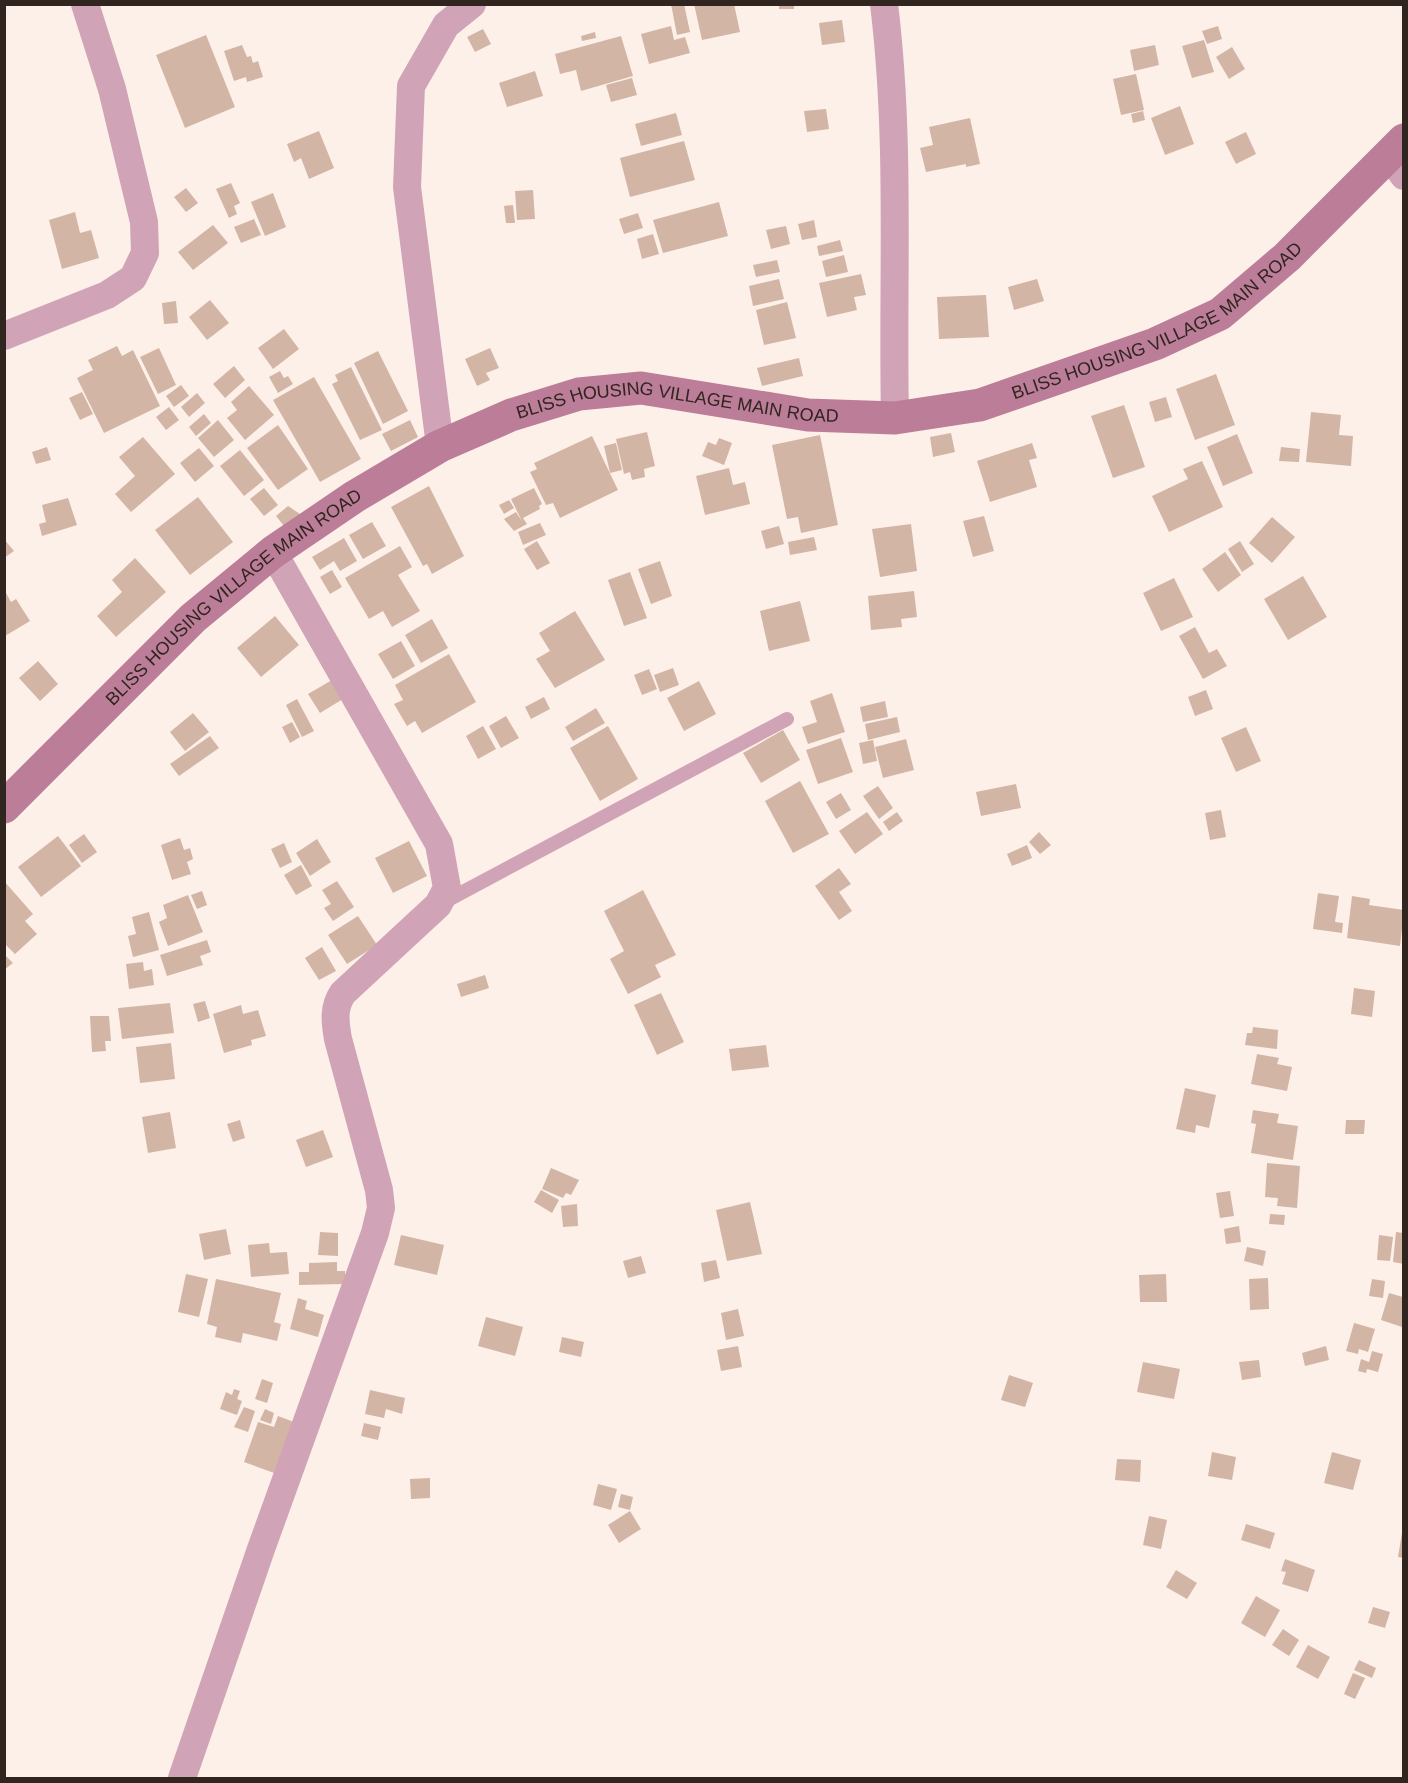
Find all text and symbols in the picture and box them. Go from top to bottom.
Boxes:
street label: BLISS HOUSING VILLAGE MAIN ROAD [1009,238,1306,403]
text: BLISS HOUSING VILLAGE MAIN ROAD [514,378,839,426]
street label: BLISS HOUSING VILLAGE MAIN ROAD [514,405,842,427]
street label: BLISS HOUSING VILLAGE MAIN ROAD [102,485,365,709]

